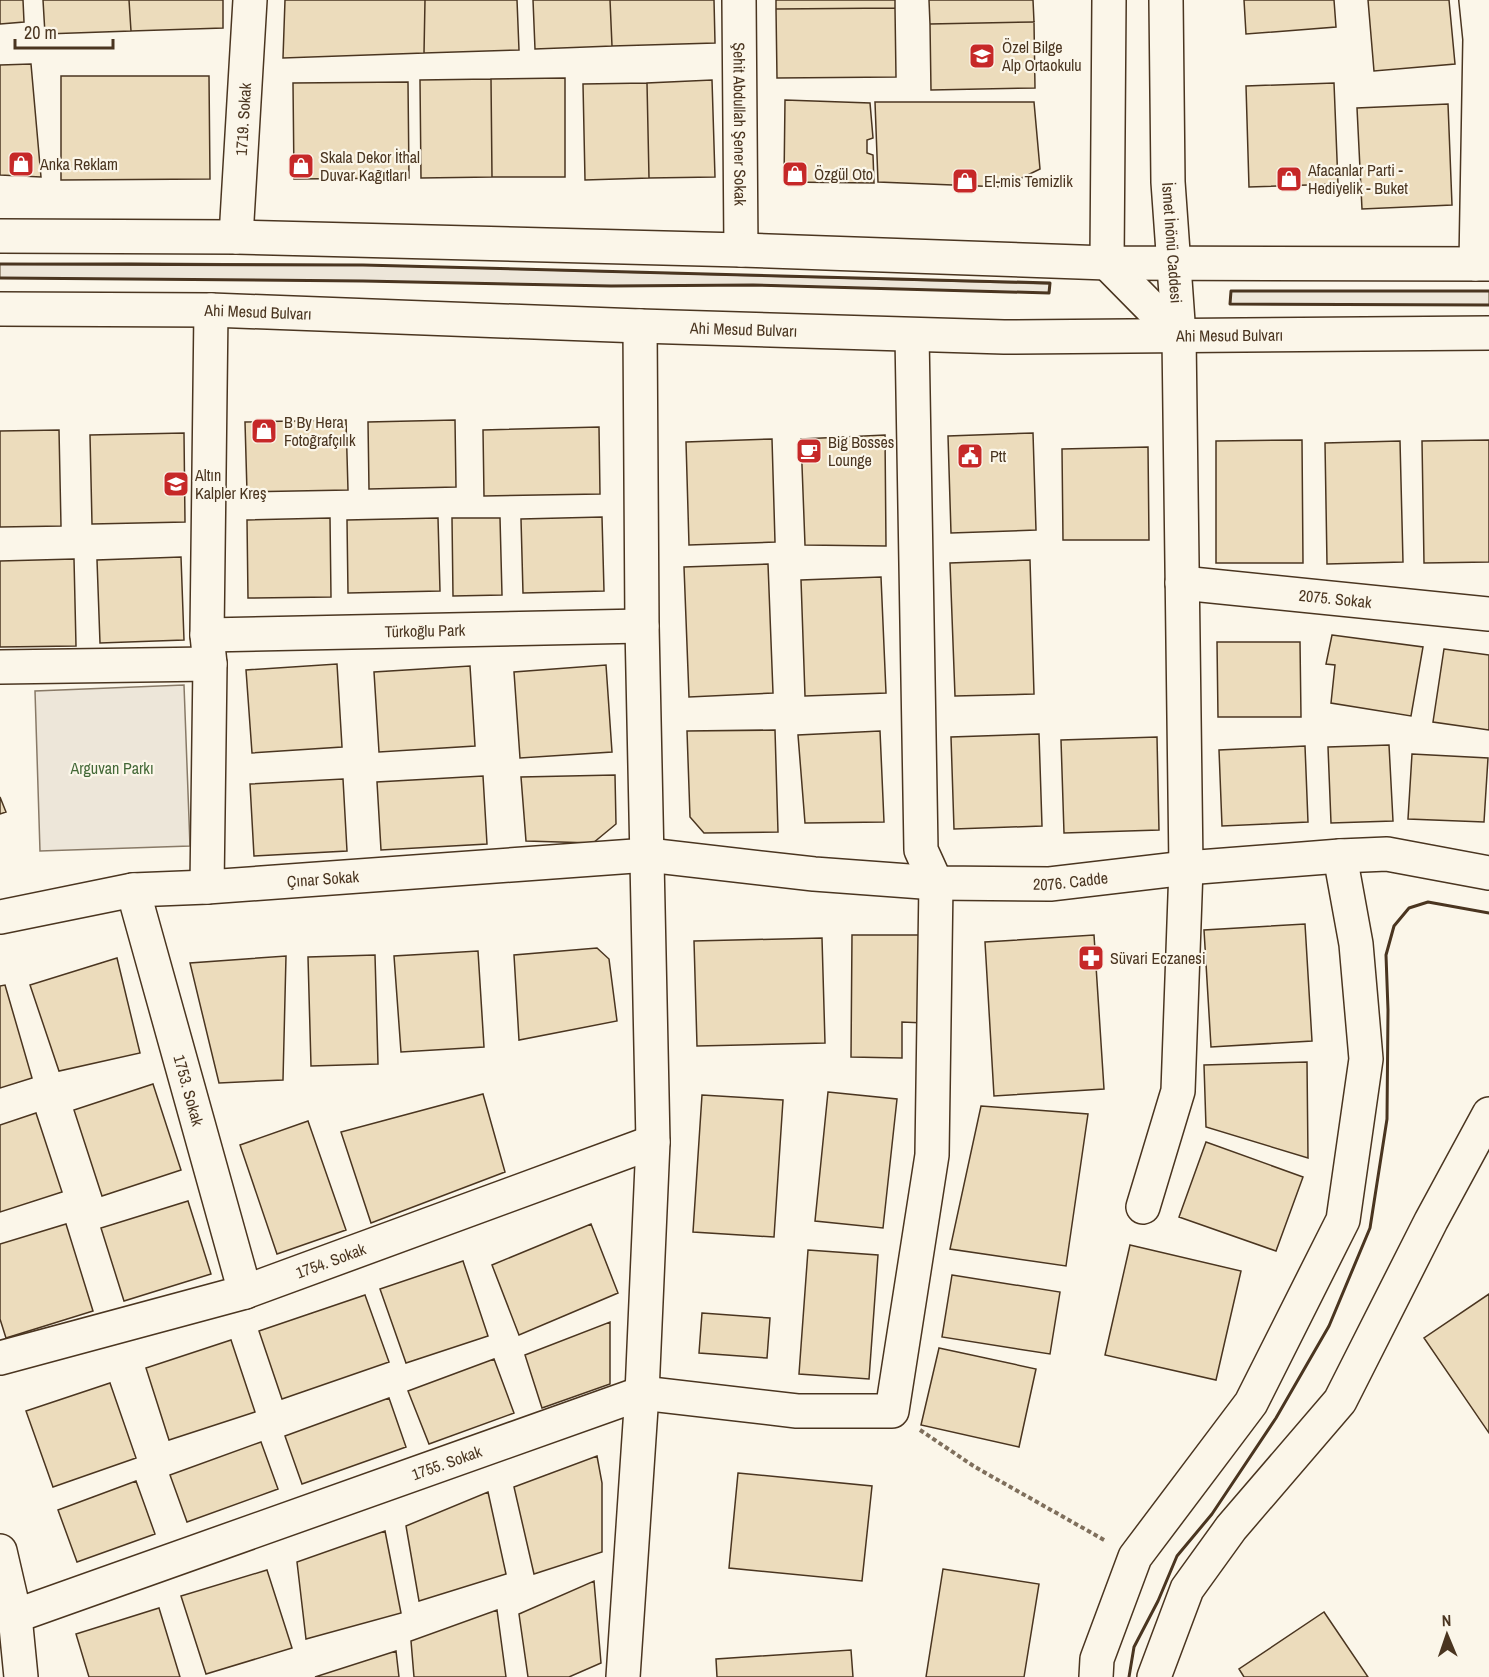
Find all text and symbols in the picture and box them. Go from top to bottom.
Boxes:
scale bar [15,12,112,50]
text: 20 m [24,20,57,45]
place label: Özel Bilge Alp Ortaokulu [1001,36,1082,76]
school or university icon: Özel Bilge Alp Ortaokulu [967,41,997,71]
street label: Şehit Abdullah Şener Sokak [728,42,752,206]
street label: 1719. Sokak [230,82,256,156]
place label: Skala Dekor İthal Duvar Kağıtları [320,146,420,186]
shop icon: Anka Reklam [6,149,36,179]
shop icon: Skala Dekor İthal Duvar Kağıtları [286,151,316,181]
place label: Anka Reklam [39,153,118,175]
shop icon: Özgül Oto [780,159,810,189]
place label: Afacanlar Parti - Hediyelik - Buket [1307,159,1408,199]
place label: Özgül Oto [814,163,873,185]
shop icon: Afacanlar Parti - Hediyelik - Buket [1274,164,1304,194]
shop icon: El-mis Temizlik [950,166,980,196]
place label: El-mis Temizlik [984,170,1073,192]
street label: İsmet İnönü Caddesi [1157,182,1188,304]
street label: Ahi Mesud Bulvarı [203,299,312,325]
street label: Ahi Mesud Bulvarı [689,316,798,342]
street label: Ahi Mesud Bulvarı [1175,324,1283,347]
place label: B By Hera Fotoğrafçılık [284,411,356,451]
shop icon: B By Hera Fotoğrafçılık [249,416,279,446]
place label: Big Bosses Lounge [828,431,894,471]
cafe icon: Big Bosses Lounge [794,436,824,466]
public building icon: Ptt [955,441,985,471]
place label: Ptt [990,445,1006,467]
place label: Altın Kalpler Kreş [194,464,266,504]
school or university icon: Altın Kalpler Kreş [161,469,191,499]
street label: 2075. Sokak [1298,584,1373,613]
street label: Türkoğlu Park [384,619,466,642]
park label: Arguvan Parkı [69,757,154,779]
street label: Çınar Sokak [286,865,360,892]
street label: 2076. Cadde [1033,866,1109,895]
pharmacy icon: Süvari Eczanesi [1076,943,1106,973]
place label: Süvari Eczanesi [1110,947,1206,969]
street label: 1753. Sokak [168,1052,209,1129]
street label: 1754. Sokak [293,1237,369,1283]
street label: 1755. Sokak [408,1440,485,1485]
north arrow [1417,1605,1477,1665]
text: N [1441,1609,1452,1631]

